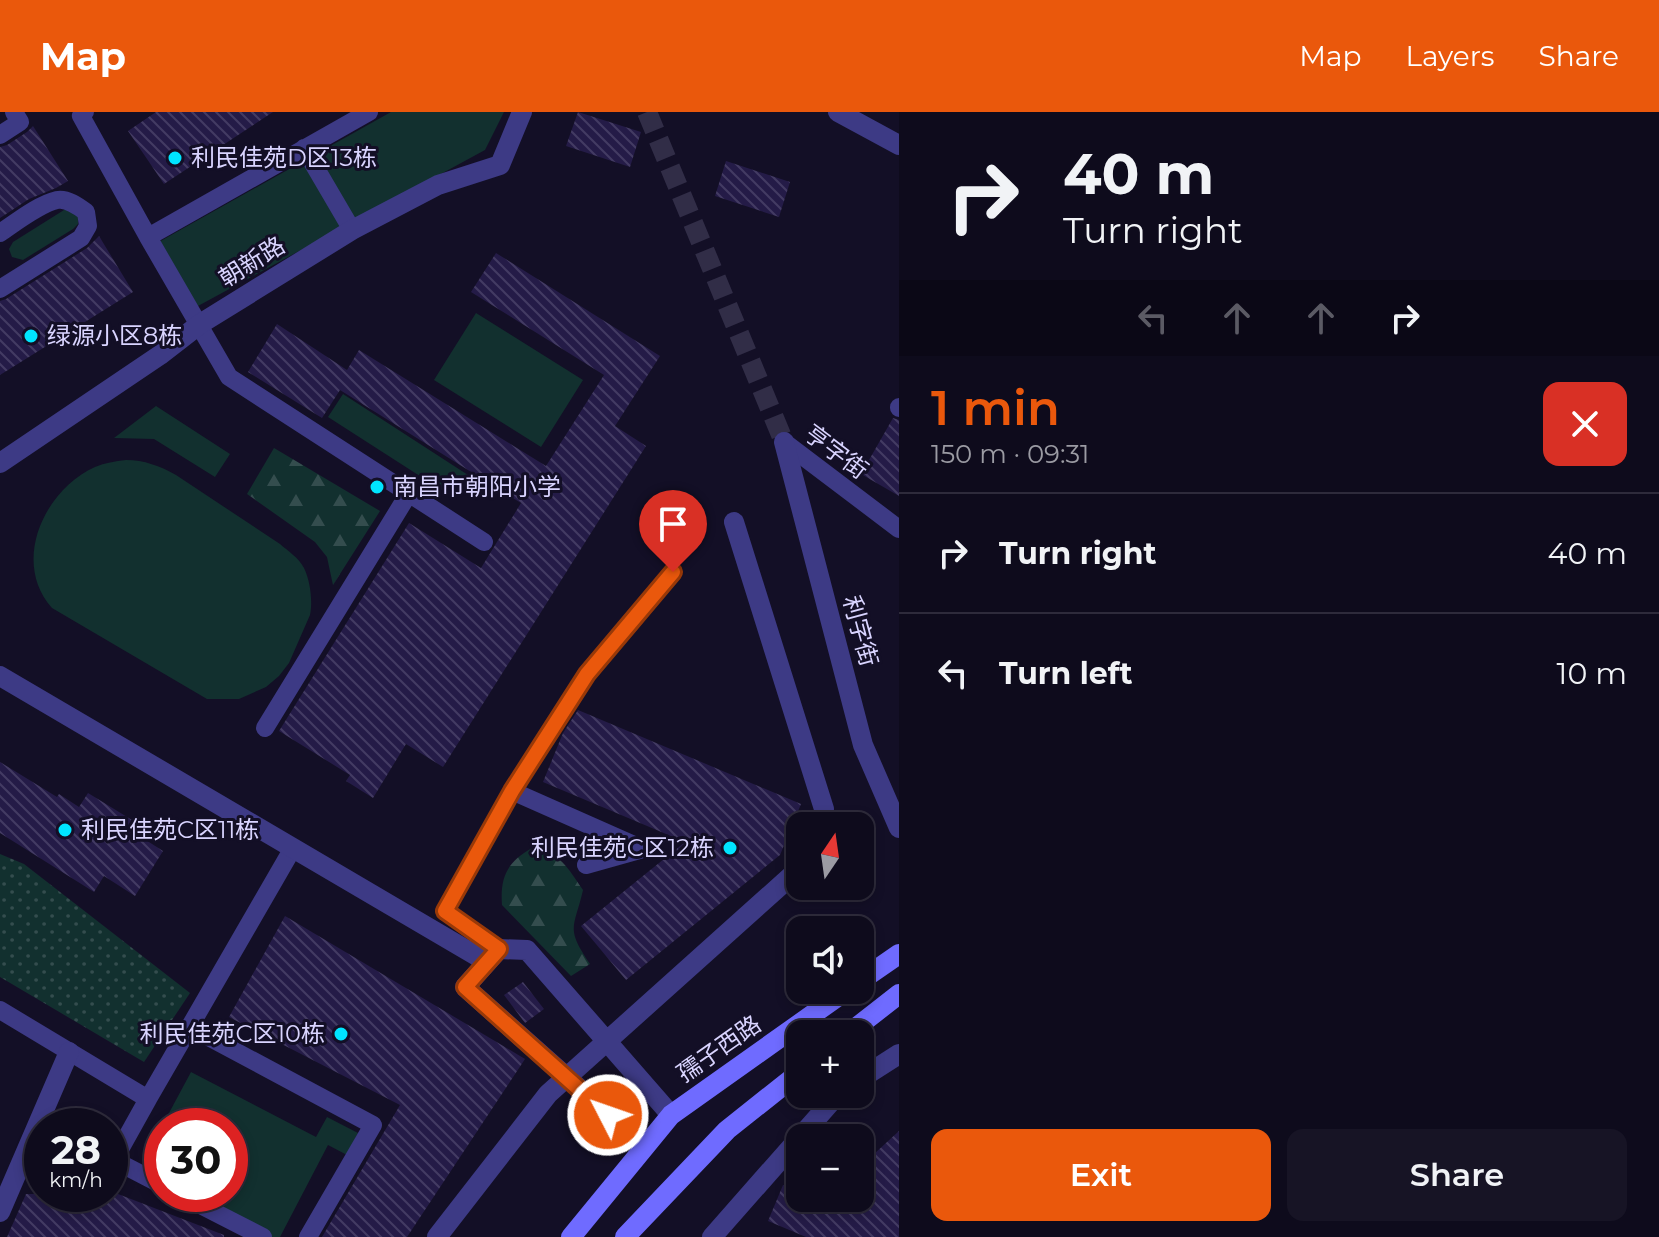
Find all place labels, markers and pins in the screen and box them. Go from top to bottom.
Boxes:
place label: 利民佳苑D区13栋 [191,143,377,172]
marker: 利民佳苑D区13栋 [166,149,184,167]
place label: 绿源小区8栋 [47,321,182,350]
marker: 绿源小区8栋 [22,327,40,345]
place label: 南昌市朝阳小学 [393,472,561,501]
marker: 南昌市朝阳小学 [368,478,386,496]
pin [639,490,707,572]
place label: 利民佳苑C区11栋 [81,815,259,844]
marker: 利民佳苑C区11栋 [56,821,74,839]
place label: 利民佳苑C区12栋 [531,833,714,862]
marker: 利民佳苑C区12栋 [721,839,739,857]
place label: 利民佳苑C区10栋 [139,1019,325,1048]
marker: 利民佳苑C区10栋 [332,1025,350,1043]

